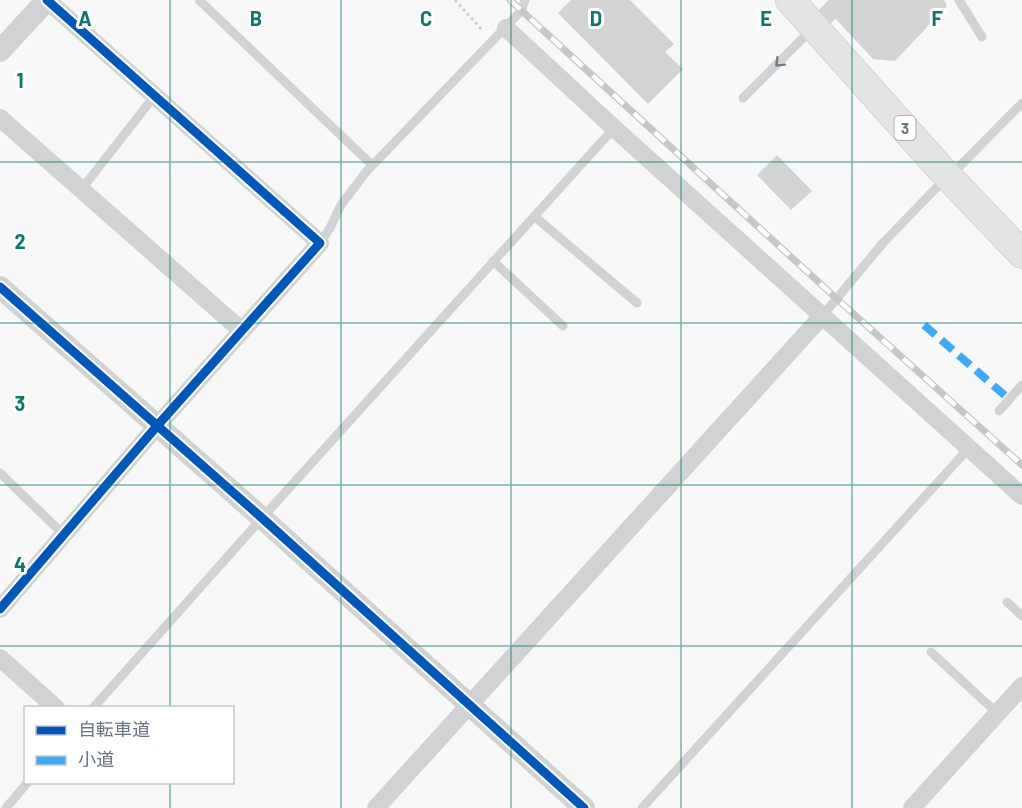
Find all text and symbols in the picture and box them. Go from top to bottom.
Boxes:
text: A [78,6,92,30]
text: B [250,6,262,30]
text: C [420,6,432,30]
text: D [590,6,602,30]
text: E [760,6,772,30]
text: F [931,6,943,30]
one-way arrow [775,55,786,66]
text: 1 [16,68,24,92]
road number: 3 [894,116,916,140]
text: 2 [14,229,26,253]
text: 3 [15,391,25,415]
text: 4 [14,552,26,576]
legend [24,706,234,784]
text: 自転車道 [78,718,150,740]
text: 小道 [78,748,114,770]

